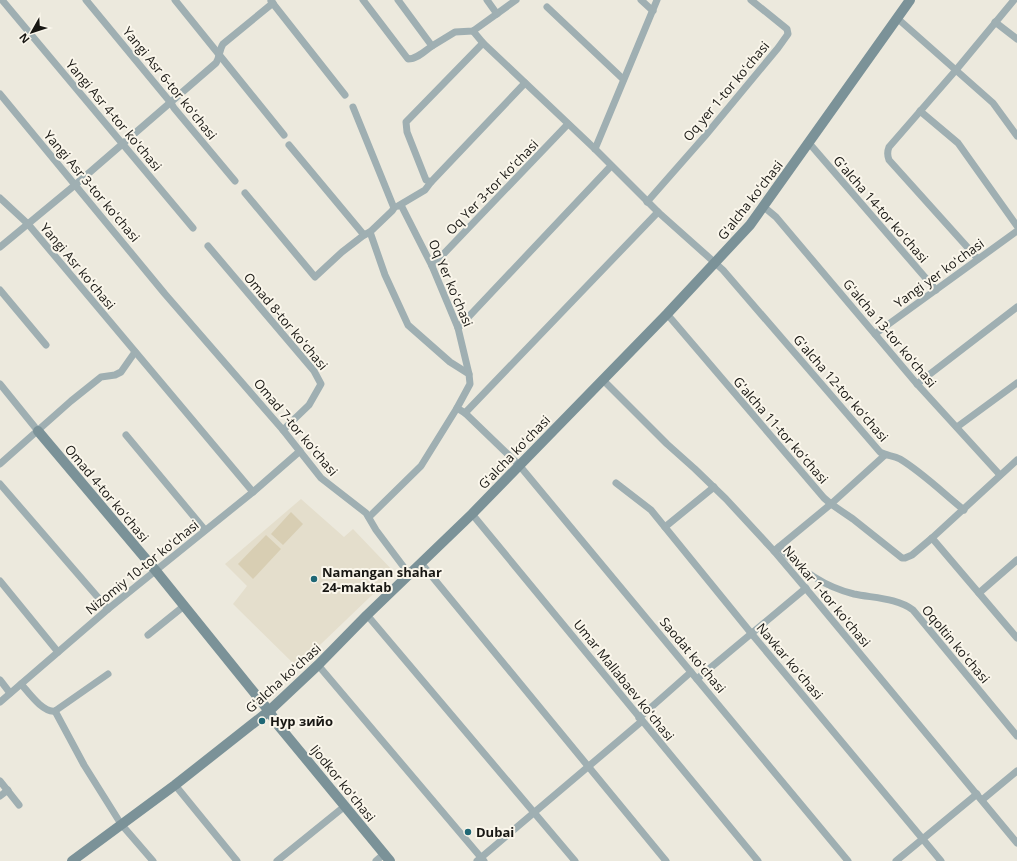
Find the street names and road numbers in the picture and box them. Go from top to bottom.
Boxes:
street label: Yangi Asr 6-tor koʻchasi [119,23,221,143]
street label: Oq yer 1-tor koʻchasi [679,37,773,145]
street label: Yangi Asr 4-tor koʻchasi [62,55,166,175]
street label: Yangi Asr 3-tor koʻchasi [40,126,144,246]
street label: Oq Yer 3-tor koʻchasi [442,135,542,239]
street label: Gʻalcha 14-tor koʻchasi [830,152,932,266]
street label: Gʻalcha koʻchasi [713,157,787,243]
street label: Yangi Asr koʻchasi [36,219,120,313]
street label: Yangi yer koʻchasi [890,234,988,312]
street label: Oq Yer koʻchasi [425,237,477,329]
street label: Omad 8-tor koʻchasi [240,269,332,373]
street label: Gʻalcha 13-tor koʻchasi [839,275,941,391]
street label: Gʻalcha 12-tor koʻchasi [790,331,892,445]
street label: Gʻalcha 11-tor koʻchasi [730,373,832,487]
street label: Omad 7-tor koʻchasi [250,375,342,479]
street label: Gʻalcha koʻchasi [474,411,554,493]
street label: Omad 4-tor koʻchasi [61,441,153,545]
street label: Nizomiy 10-tor koʻchasi [82,516,202,618]
street label: Navkar 1-tor koʻchasi [779,541,875,651]
street label: Oqoltin koʻchasi [918,601,994,687]
street label: Saodat koʻchasi [656,613,730,697]
street label: Umar Mallabaev koʻchasi [570,616,678,744]
street label: Navkar koʻchasi [753,619,827,703]
street label: Gʻalcha koʻchasi [241,639,325,717]
street label: Ijodkor koʻchasi [306,741,380,825]

